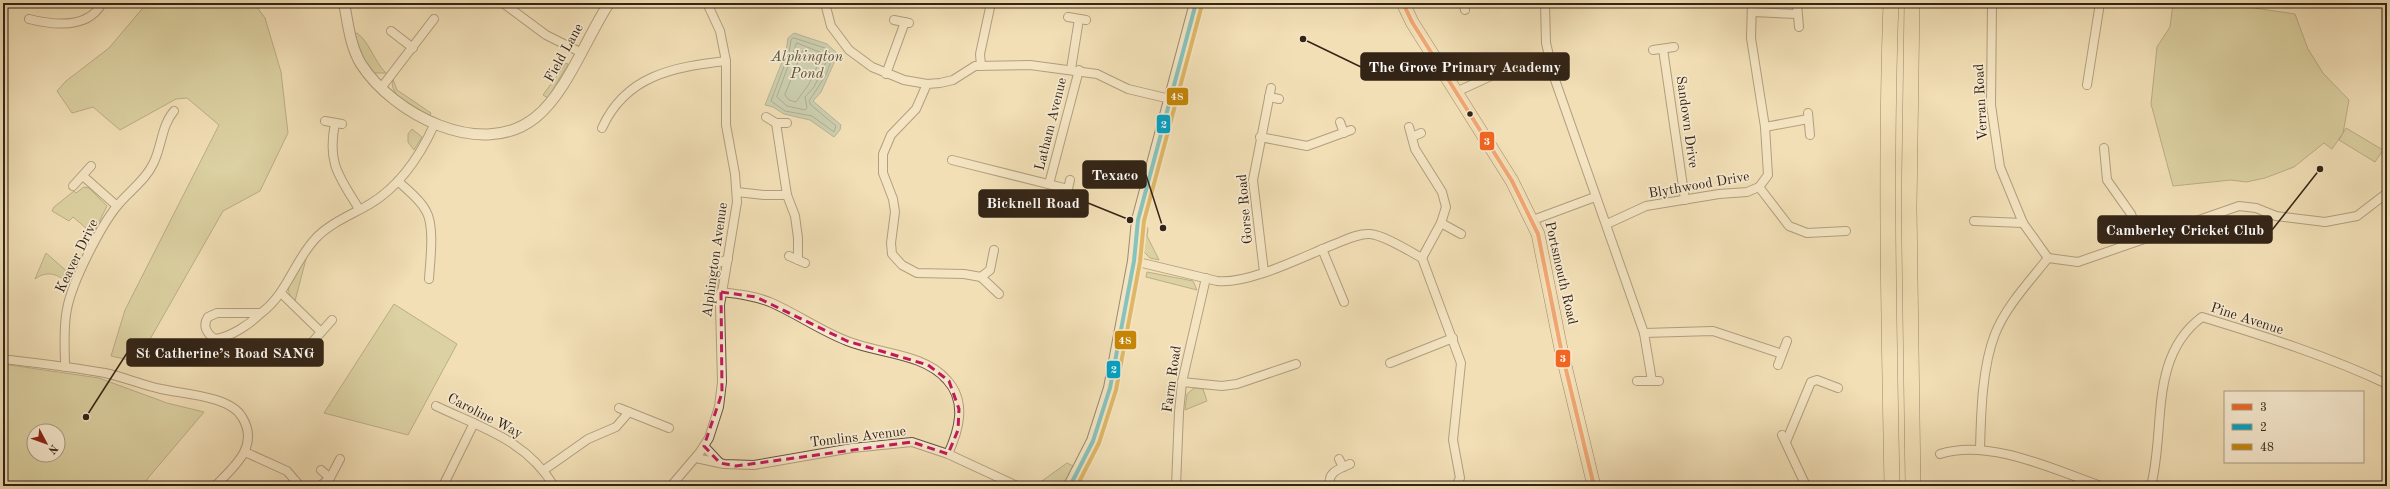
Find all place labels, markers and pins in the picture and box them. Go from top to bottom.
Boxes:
callout: The Grove Primary Academy [1361,53,1569,80]
unlabelled marker [1465,109,1475,119]
callout: Texaco [1083,161,1146,188]
callout: Bicknell Road [979,190,1088,217]
callout: Camberley Cricket Club [2098,216,2272,243]
callout: St Catherine’s Road SANG [127,339,323,366]

